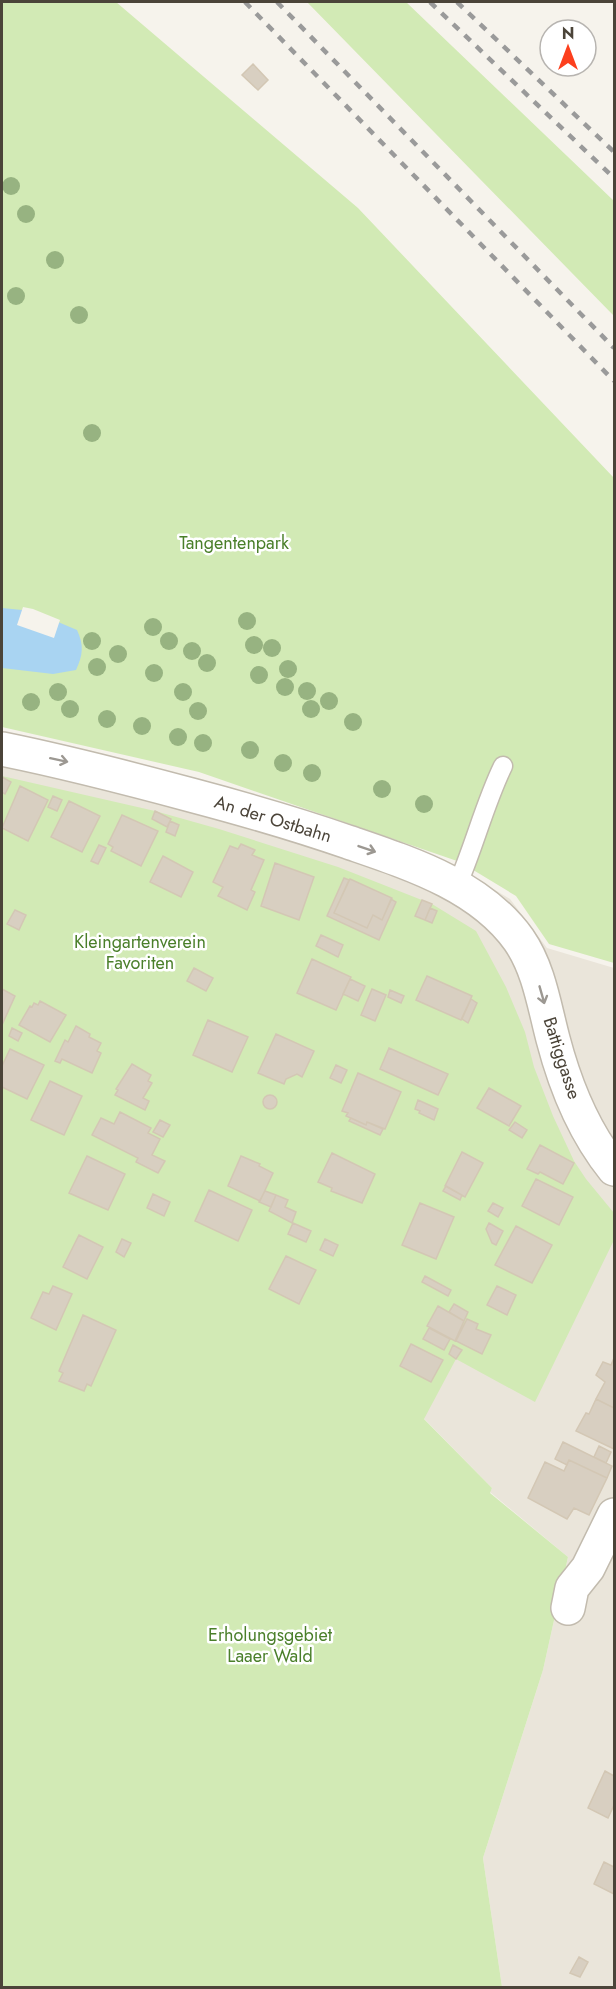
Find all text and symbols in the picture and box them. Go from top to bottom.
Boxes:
north arrow [538,18,598,78]
text: N [562,22,574,45]
park label: Tangentenpark [179,530,289,556]
one-way arrow [49,755,68,767]
street label: An der Ostbahn [211,789,335,849]
one-way arrow [357,844,376,855]
park label: Kleingartenverein Favoriten [74,929,206,976]
one-way arrow [537,986,548,1005]
street label: Battiggasse [537,1014,587,1102]
park label: Erholungsgebiet Laaer Wald [208,1622,333,1669]

